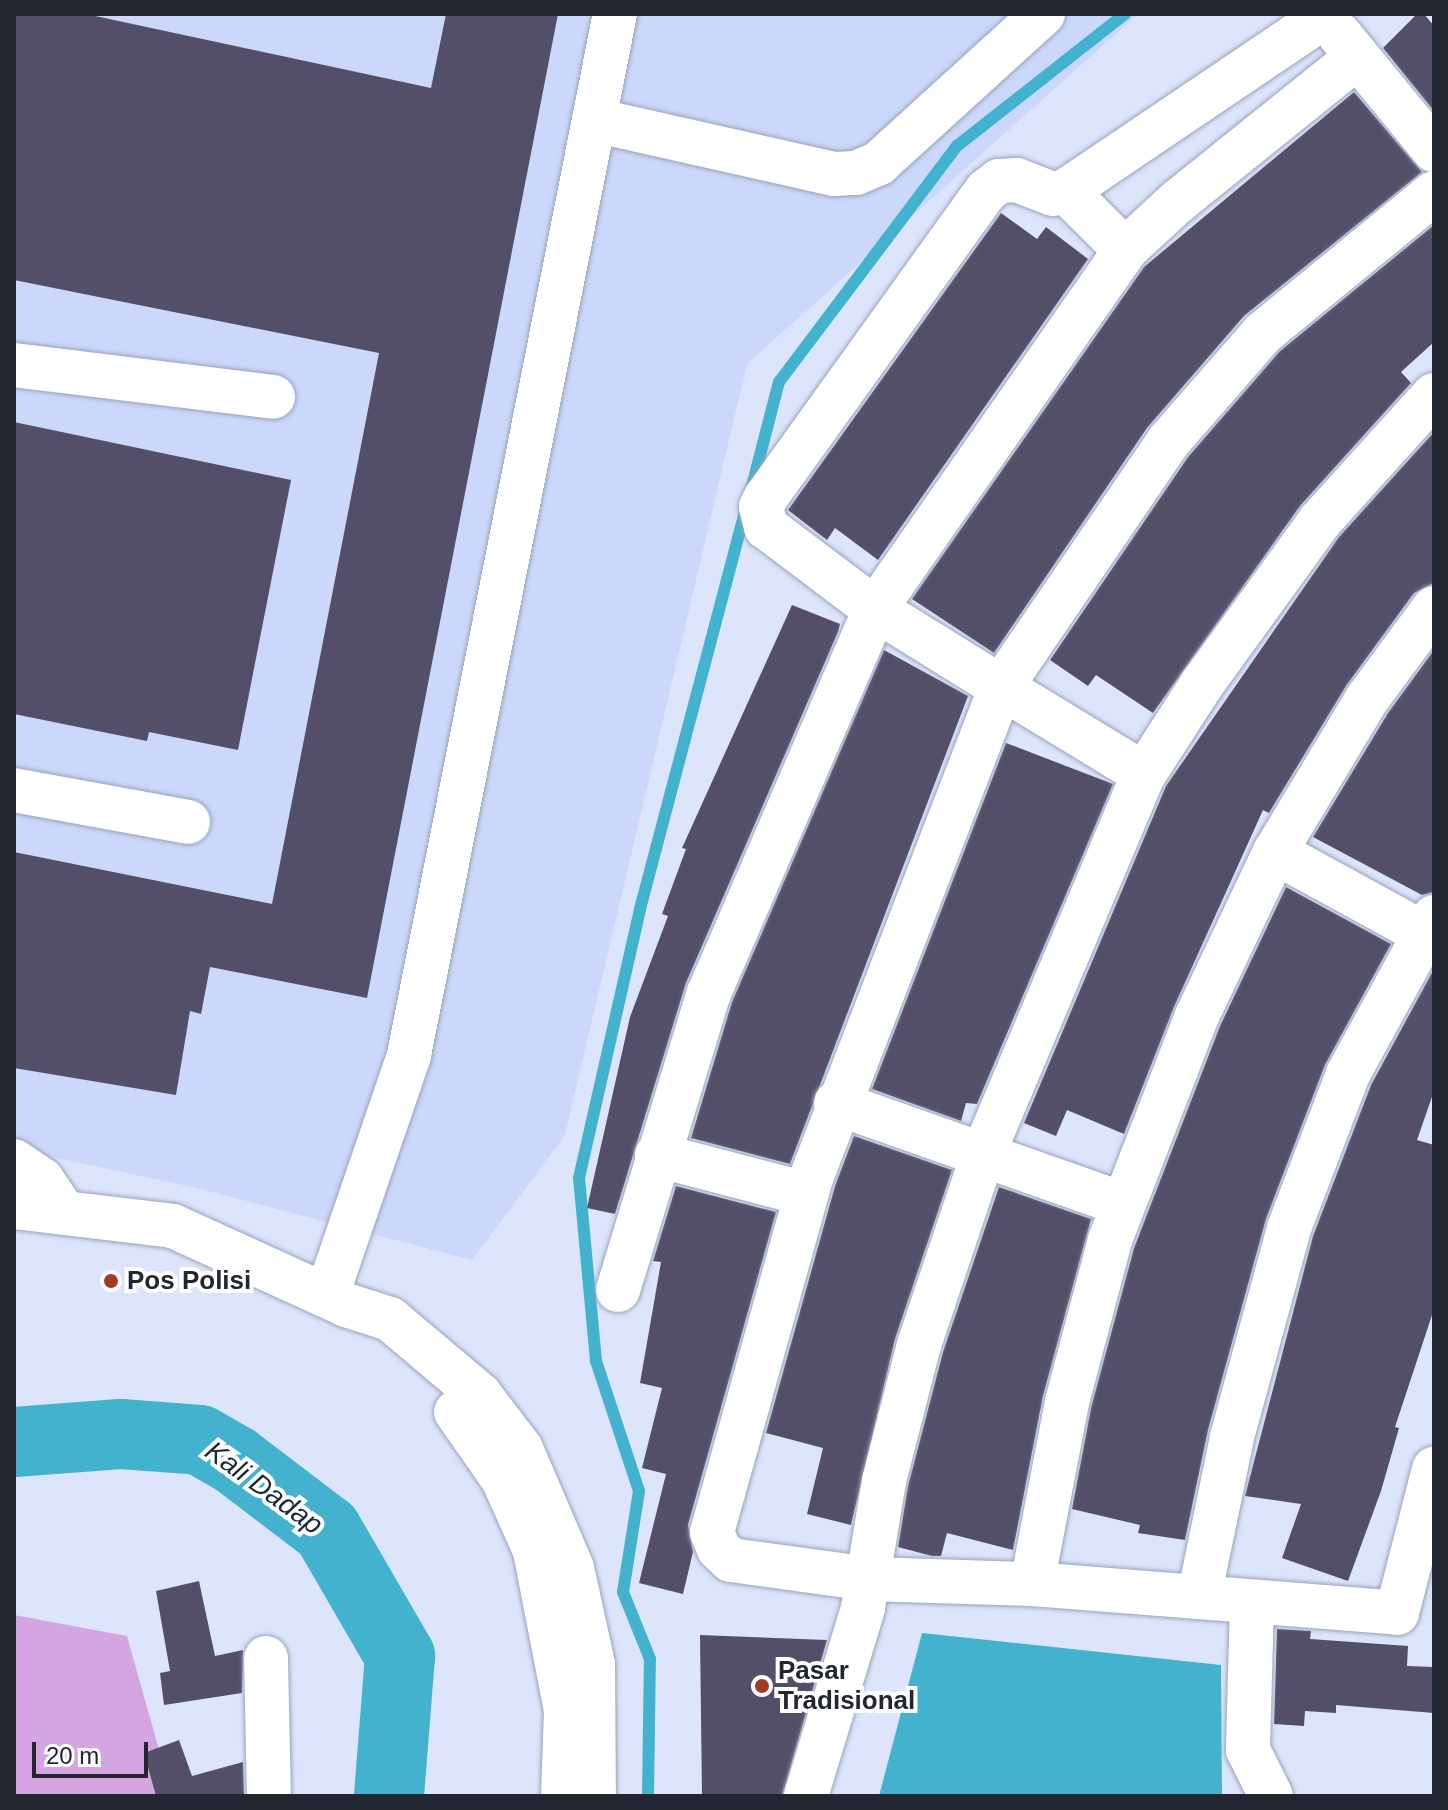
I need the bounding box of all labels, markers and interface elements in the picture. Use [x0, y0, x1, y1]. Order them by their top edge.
place label: Pos Polisi [127, 1265, 251, 1297]
marker: Pos Polisi [102, 1272, 120, 1290]
water label: Kali Dadap [199, 1434, 329, 1542]
place label: Pasar Tradisional [778, 1655, 915, 1716]
marker: Pasar Tradisional [753, 1677, 771, 1695]
scale bar [36, 1726, 152, 1776]
text: 20 m [46, 1742, 99, 1769]

